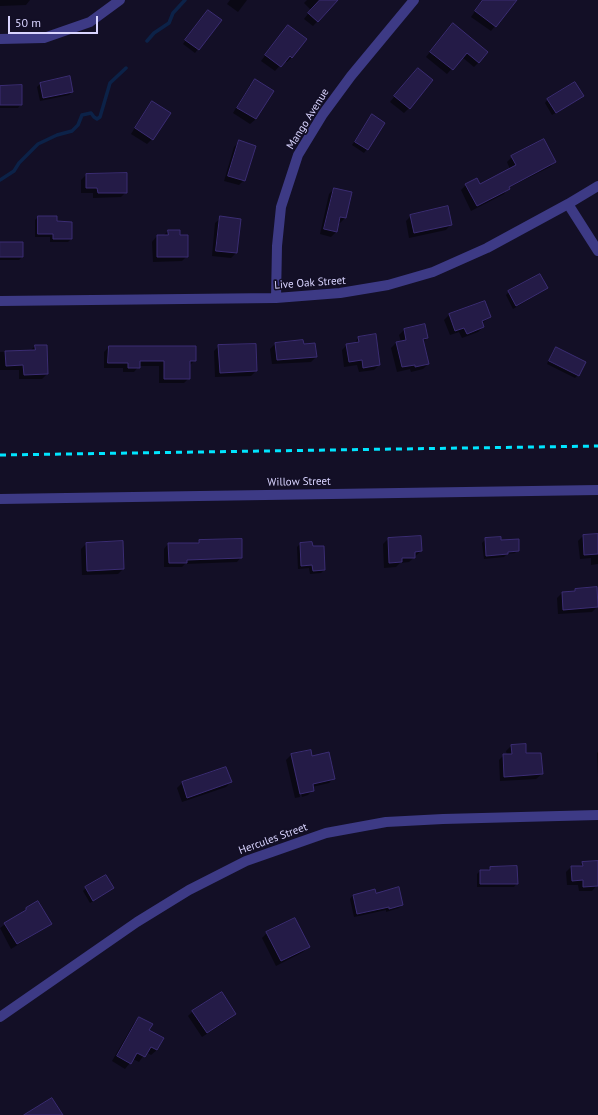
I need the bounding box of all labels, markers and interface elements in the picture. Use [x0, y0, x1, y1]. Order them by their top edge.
scale bar [10, 8, 100, 34]
text: 50 m [15, 15, 41, 30]
street label: Mango Avenue [284, 86, 332, 152]
street label: Live Oak Street [274, 274, 346, 292]
street label: Willow Street [267, 475, 331, 489]
street label: Hercules Street [237, 820, 309, 858]

